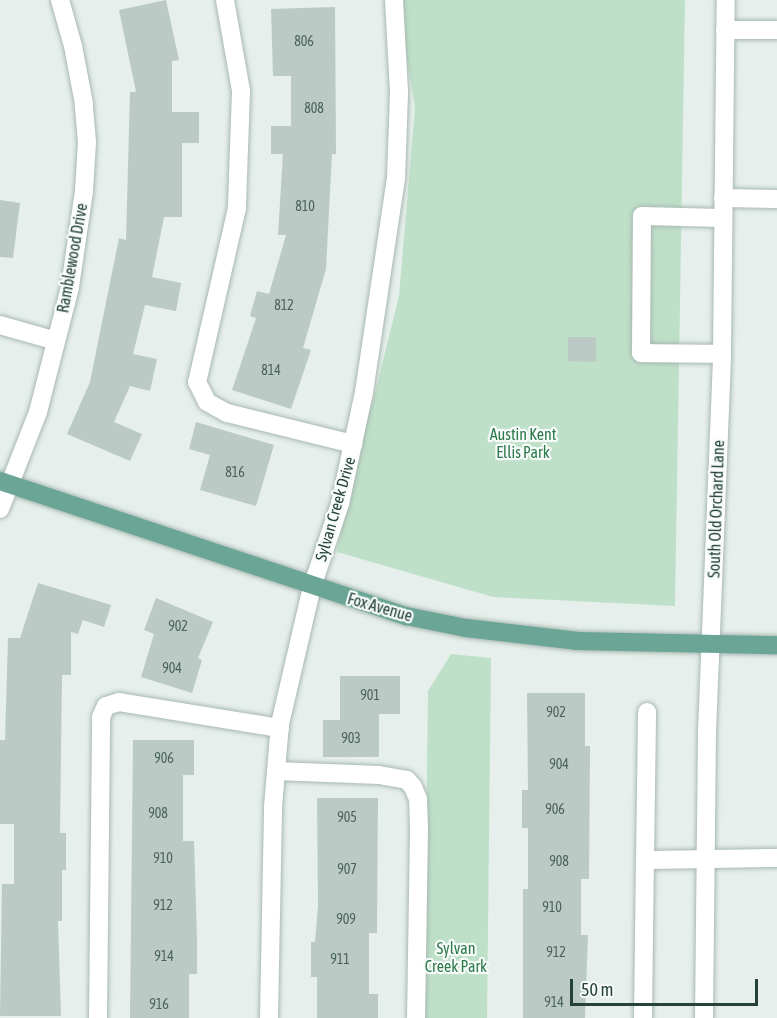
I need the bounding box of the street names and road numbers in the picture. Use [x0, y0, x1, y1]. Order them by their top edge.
street label: Ramblewood Drive [53, 202, 91, 314]
street label: South Old Orchard Lane [704, 440, 728, 578]
street label: Sylvan Creek Drive [311, 455, 359, 563]
street label: Fox Avenue [345, 589, 415, 625]

